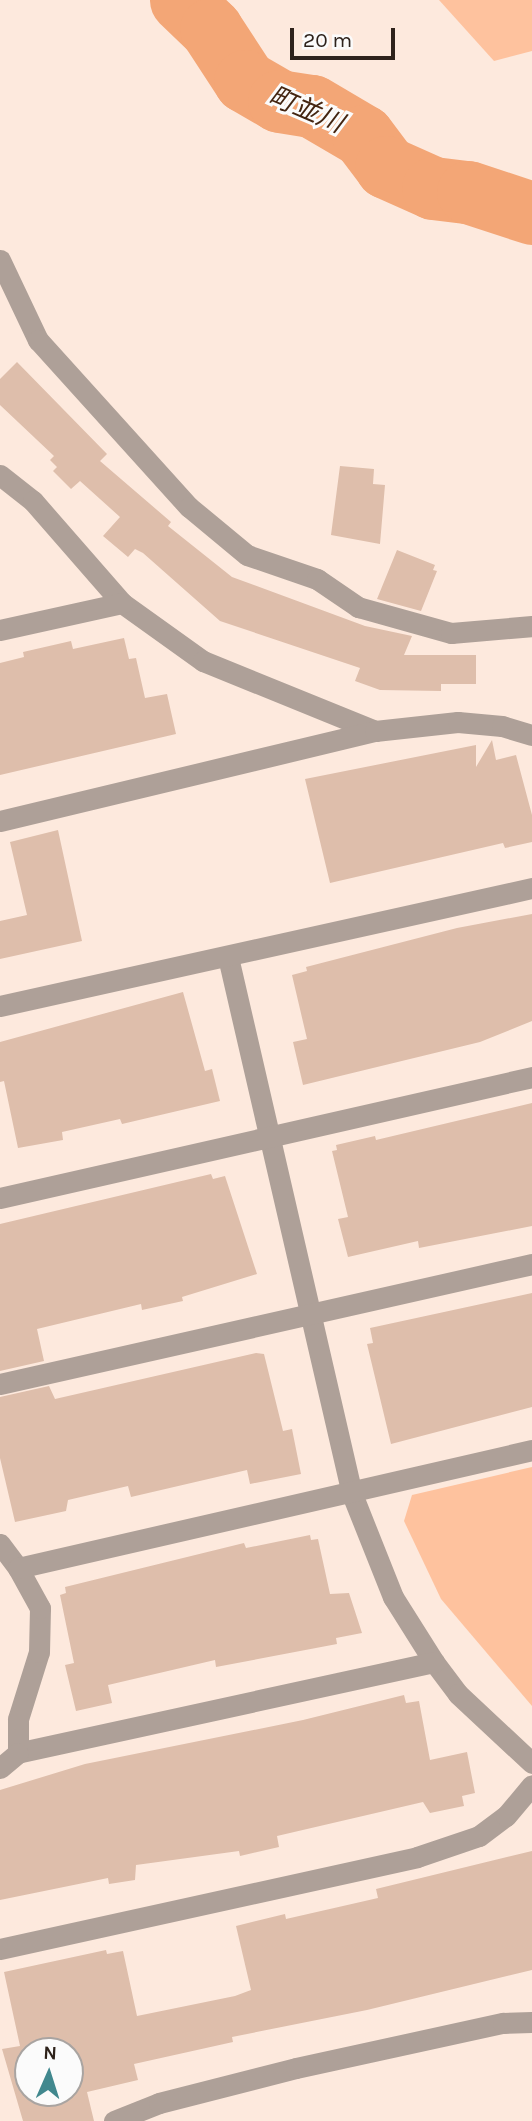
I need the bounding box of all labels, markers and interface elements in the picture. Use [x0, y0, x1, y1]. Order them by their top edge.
scale bar [294, 14, 399, 58]
text: 20 m [303, 28, 352, 52]
water label: 町並川 [264, 80, 348, 140]
north arrow [14, 2037, 84, 2107]
text: N [43, 2042, 57, 2064]

